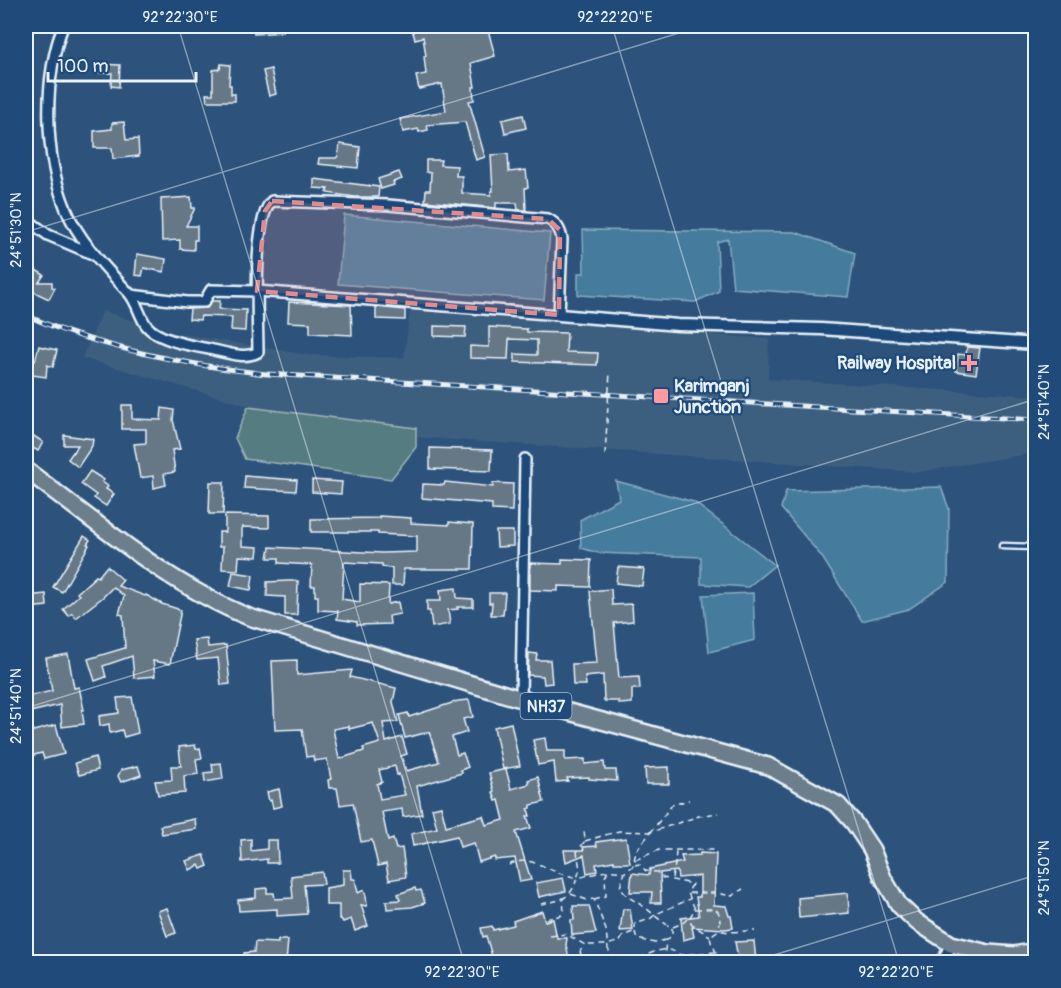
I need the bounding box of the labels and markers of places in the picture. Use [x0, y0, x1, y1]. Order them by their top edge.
place label: Railway Hospital [837, 352, 956, 375]
marker: Railway Hospital [960, 354, 978, 372]
place label: Karimganj Junction [674, 375, 750, 419]
marker: Karimganj Junction [652, 387, 670, 405]

